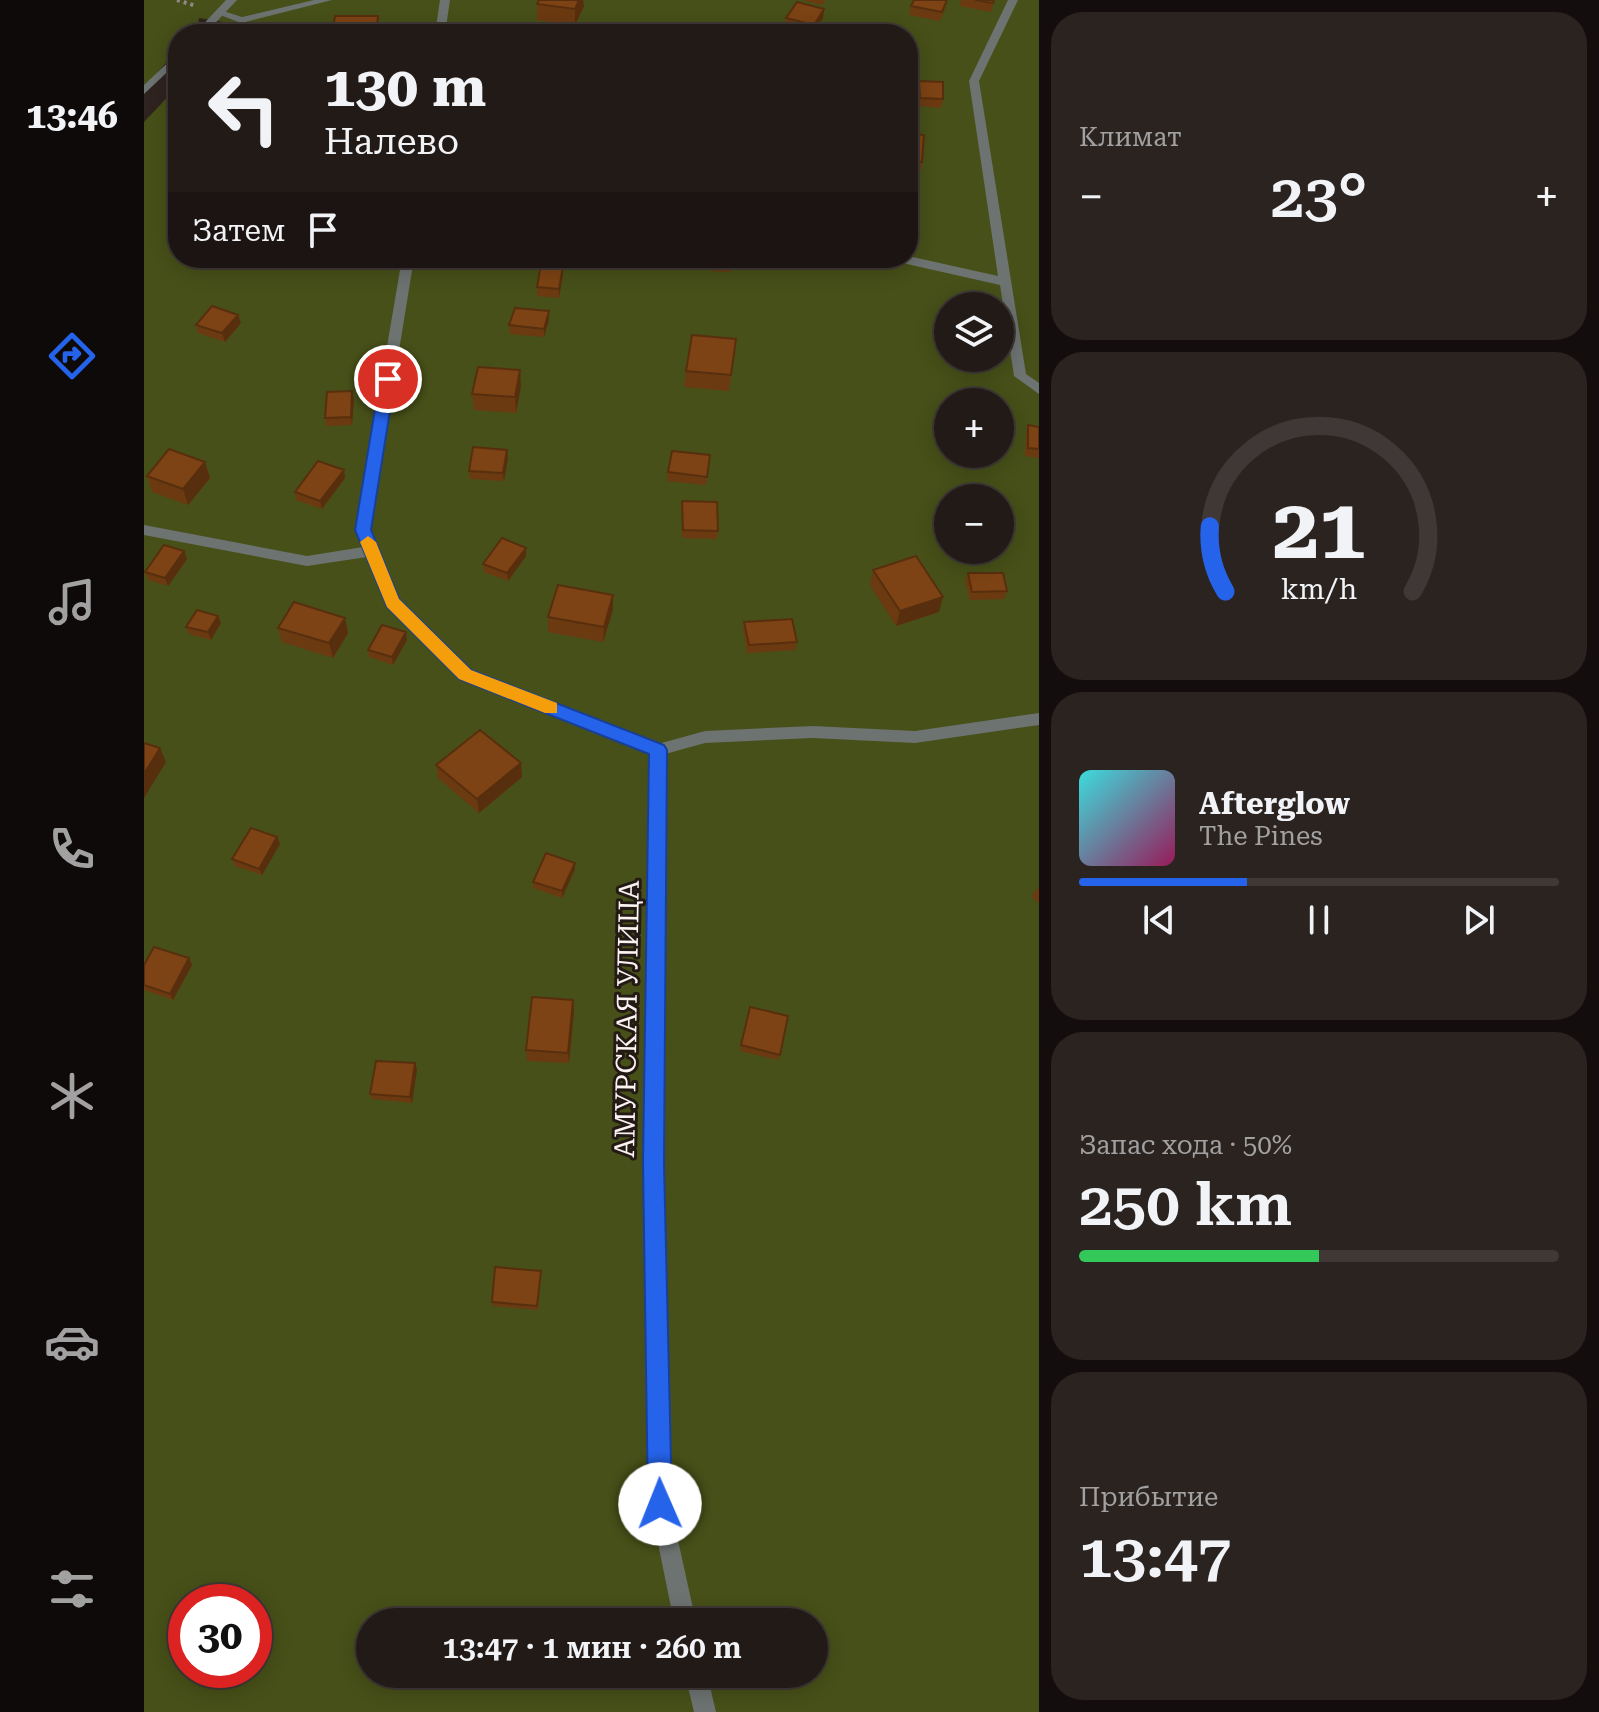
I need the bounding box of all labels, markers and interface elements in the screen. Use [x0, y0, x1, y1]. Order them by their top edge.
text: 130 m [324, 54, 486, 120]
icon: left [192, 56, 296, 160]
text: 13:46 [26, 95, 118, 137]
text: Налево [324, 121, 459, 163]
text: Климат [1079, 122, 1182, 152]
text: 23° [1271, 161, 1367, 232]
text: − [1079, 171, 1104, 223]
text: + [1534, 171, 1559, 223]
icon: arrive [301, 208, 345, 252]
text: Затем [192, 213, 285, 248]
map controls [934, 292, 1014, 564]
button: layers [934, 292, 1014, 372]
icon: directions [44, 328, 100, 384]
pin [354, 345, 422, 413]
icon: arrive [366, 357, 410, 401]
button: + [934, 388, 1014, 468]
text: 21 [1272, 481, 1366, 578]
button: − [934, 484, 1014, 564]
text: km/h [1281, 572, 1357, 606]
icon: music [44, 574, 100, 630]
text: Afterglow [1199, 786, 1350, 821]
icon: phone [44, 821, 100, 877]
text: The Pines [1199, 821, 1323, 851]
street label: АМУРСКАЯ УЛИЦА [608, 880, 646, 1158]
icon: previous [1137, 898, 1181, 942]
icon: pause [1297, 898, 1341, 942]
icon: next [1457, 898, 1501, 942]
icon: climate [44, 1068, 100, 1124]
text: Запас хода · 50% [1079, 1130, 1292, 1160]
text: 250 km [1079, 1169, 1292, 1240]
icon: car [44, 1314, 100, 1370]
position arrow [618, 1462, 702, 1546]
text: Прибытие [1079, 1482, 1218, 1512]
text: 13:47 [1079, 1521, 1231, 1592]
icon: filters [44, 1561, 100, 1617]
speed limit sign: 30 [168, 1584, 272, 1688]
text: 13:47 · 1 мин · 260 m [442, 1630, 742, 1665]

